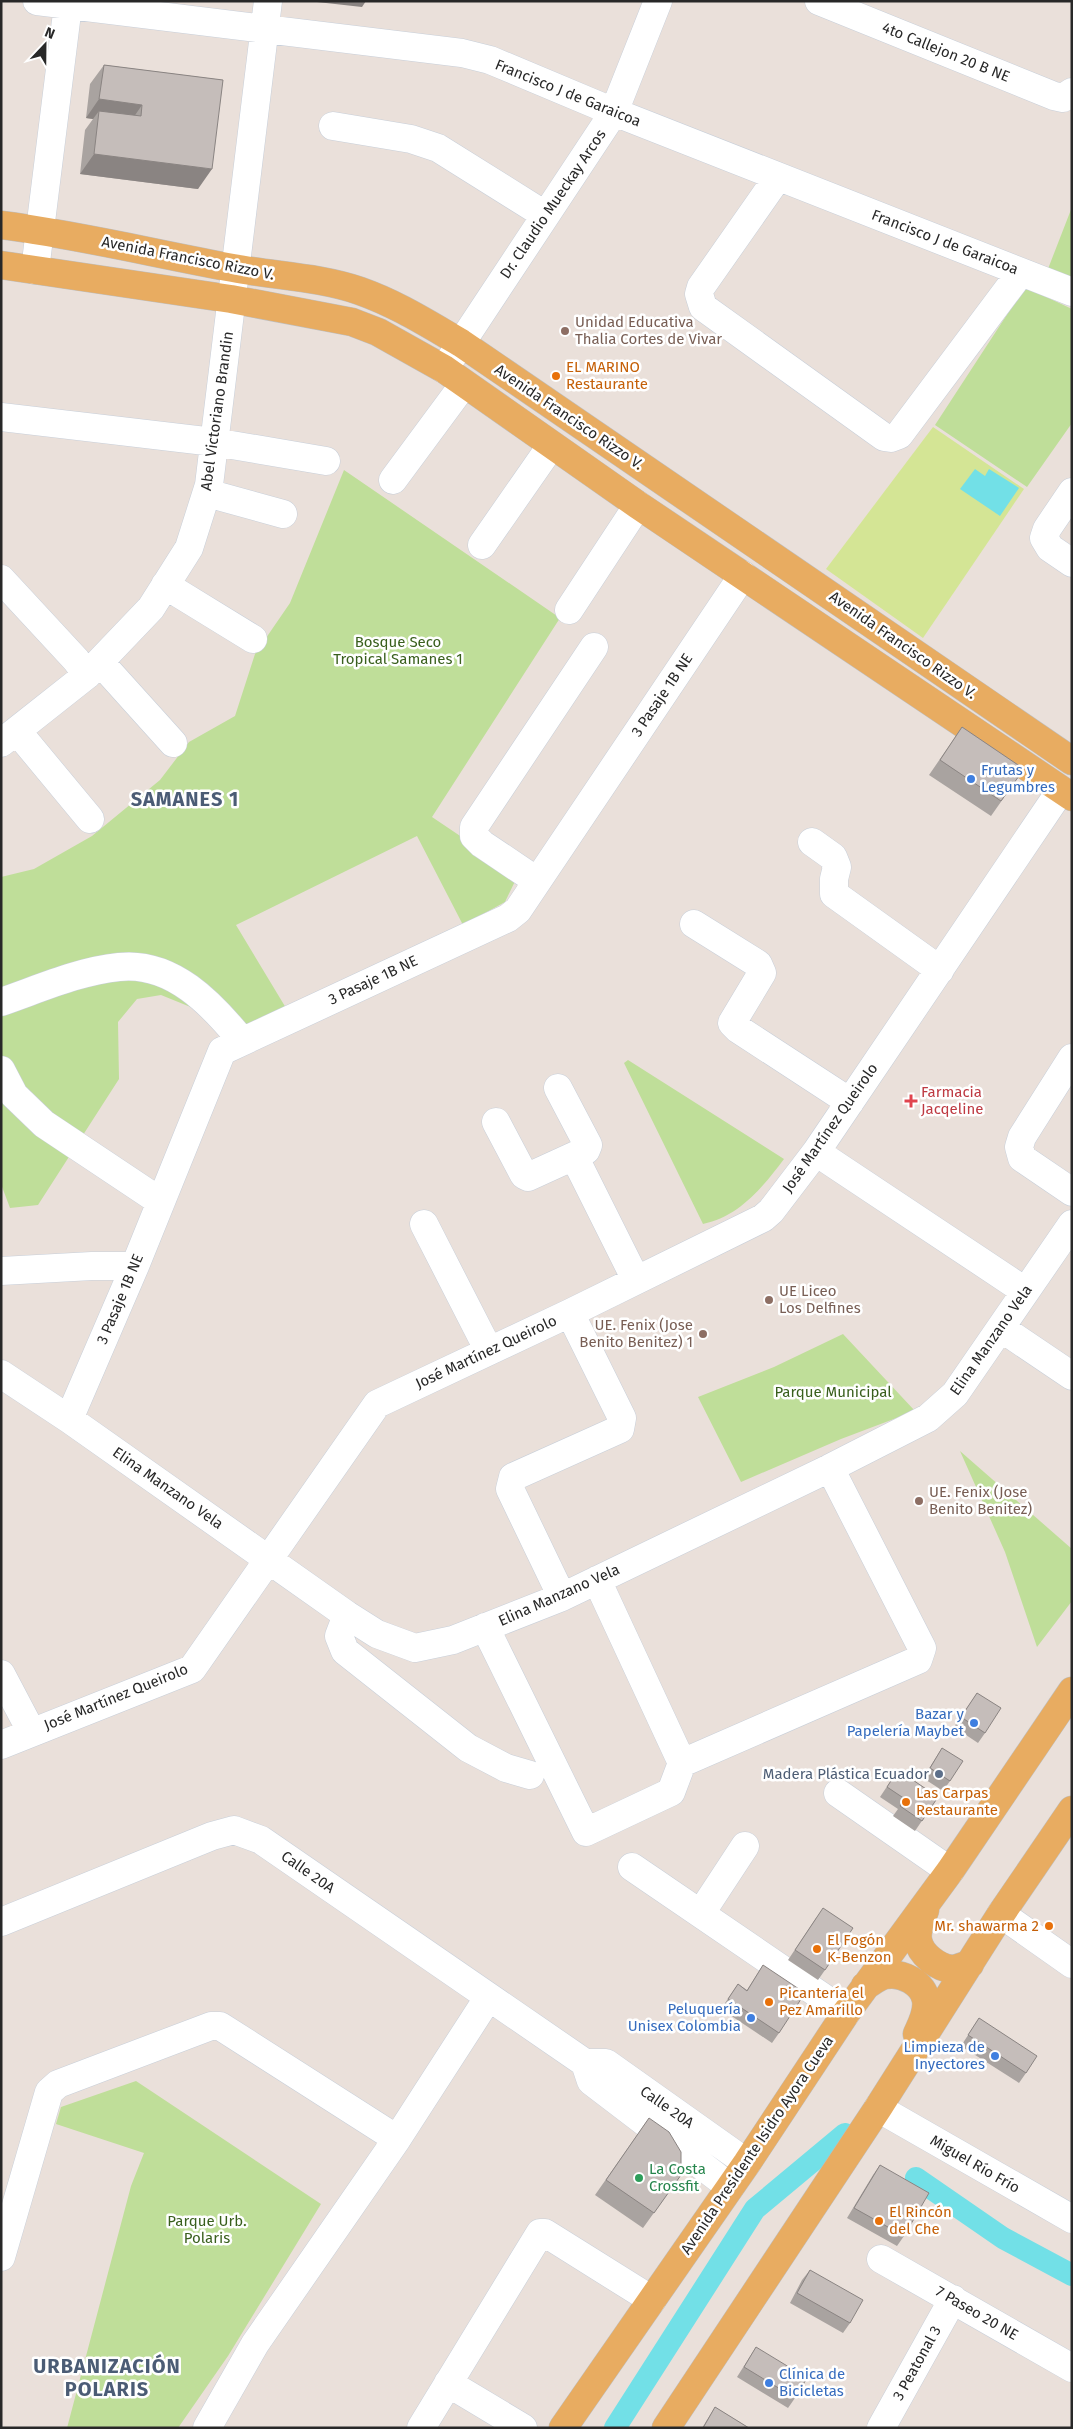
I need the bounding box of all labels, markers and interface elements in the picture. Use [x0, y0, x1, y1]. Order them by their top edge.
street label: 4to Callejon 20 B NE [880, 18, 1012, 86]
north arrow [20, 20, 70, 70]
text: N [42, 24, 57, 43]
street label: Francisco J de Garaicoa [492, 56, 644, 130]
street label: Dr. Claudio Mueckay Arcos [496, 126, 610, 282]
street label: Francisco J de Garaicoa [869, 206, 1021, 278]
street label: Avenida Francisco Rizzo V. [100, 232, 276, 284]
place label: Unidad Educativa Thalia Cortes de Vivar [575, 313, 722, 348]
marker: Unidad Educativa Thalia Cortes de Vivar [559, 325, 571, 337]
street label: Abel Victoriano Brandin [197, 330, 237, 492]
place label: EL MARINO Restaurante [566, 358, 648, 393]
street label: Avenida Francisco Rizzo V. [491, 360, 647, 474]
marker: EL MARINO Restaurante [550, 370, 562, 382]
street label: Avenida Francisco Rizzo V. [826, 587, 980, 703]
park label: Bosque Seco Tropical Samanes 1 [333, 633, 463, 668]
street label: 3 Pasaje 1B NE [628, 650, 696, 740]
place label: Frutas y Legumbres [981, 761, 1055, 796]
marker: Frutas y Legumbres [965, 773, 977, 785]
district label: SAMANES 1 [131, 787, 239, 811]
street label: 3 Pasaje 1B NE [325, 951, 421, 1009]
street label: José Martínez Queirolo [779, 1060, 881, 1196]
place label: Farmacia Jacqeline [921, 1083, 983, 1118]
marker: Farmacia Jacqeline [905, 1095, 917, 1107]
street label: 3 Pasaje 1B NE [93, 1251, 147, 1347]
street label: Elina Manzano Vela [946, 1281, 1036, 1399]
place label: UE Liceo Los Delfines [779, 1282, 861, 1317]
marker: UE Liceo Los Delfines [763, 1294, 775, 1306]
street label: José Martínez Queirolo [412, 1311, 560, 1393]
place label: UE. Fenix (Jose Benito Benitez) 1 [579, 1316, 693, 1351]
marker: UE. Fenix (Jose Benito Benitez) 1 [697, 1328, 709, 1340]
park label: Parque Municipal [774, 1383, 892, 1401]
street label: Elina Manzano Vela [109, 1443, 227, 1533]
place label: UE. Fenix (Jose Benito Benitez) [929, 1483, 1032, 1518]
marker: UE. Fenix (Jose Benito Benitez) [913, 1495, 925, 1507]
street label: Elina Manzano Vela [496, 1560, 622, 1630]
street label: José Martínez Queirolo [41, 1660, 191, 1734]
place label: Bazar y Papelería Maybet [847, 1705, 965, 1740]
marker: Bazar y Papelería Maybet [968, 1717, 980, 1729]
place label: Madera Plástica Ecuador [763, 1765, 929, 1783]
marker: Madera Plástica Ecuador [933, 1768, 945, 1780]
place label: Las Carpas Restaurante [916, 1784, 998, 1819]
marker: Las Carpas Restaurante [900, 1796, 912, 1808]
street label: Calle 20A [278, 1847, 339, 1897]
place label: Mr. shawarma 2 [934, 1917, 1039, 1935]
marker: Mr. shawarma 2 [1043, 1920, 1055, 1932]
place label: El Fogón K-Benzon [827, 1931, 891, 1966]
marker: El Fogón K-Benzon [811, 1943, 823, 1955]
place label: Picantería el Pez Amarillo [779, 1984, 865, 2019]
marker: Picantería el Pez Amarillo [763, 1996, 775, 2008]
place label: Peluquería Unisex Colombia [628, 2000, 741, 2035]
marker: Peluquería Unisex Colombia [745, 2012, 757, 2024]
street label: Avenida Presidente Isidro Ayora Cueva [677, 2032, 837, 2258]
place label: Limpieza de Inyectores [904, 2038, 985, 2073]
marker: Limpieza de Inyectores [989, 2050, 1001, 2062]
street label: Calle 20A [637, 2082, 698, 2132]
street label: Miguel Río Frío [927, 2131, 1023, 2197]
place label: La Costa Crossfit [649, 2160, 706, 2195]
marker: La Costa Crossfit [633, 2172, 645, 2184]
place label: El Rincón del Che [889, 2203, 952, 2238]
park label: Parque Urb. Polaris [167, 2212, 247, 2247]
marker: El Rincón del Che [873, 2215, 885, 2227]
street label: 7 Paseo 20 NE [932, 2282, 1022, 2344]
street label: 3 Peatonal 3 [889, 2323, 945, 2403]
district label: URBANIZACIÓN POLARIS [33, 2354, 181, 2401]
place label: Clínica de Bicicletas [779, 2365, 845, 2400]
marker: Clínica de Bicicletas [763, 2377, 775, 2389]

